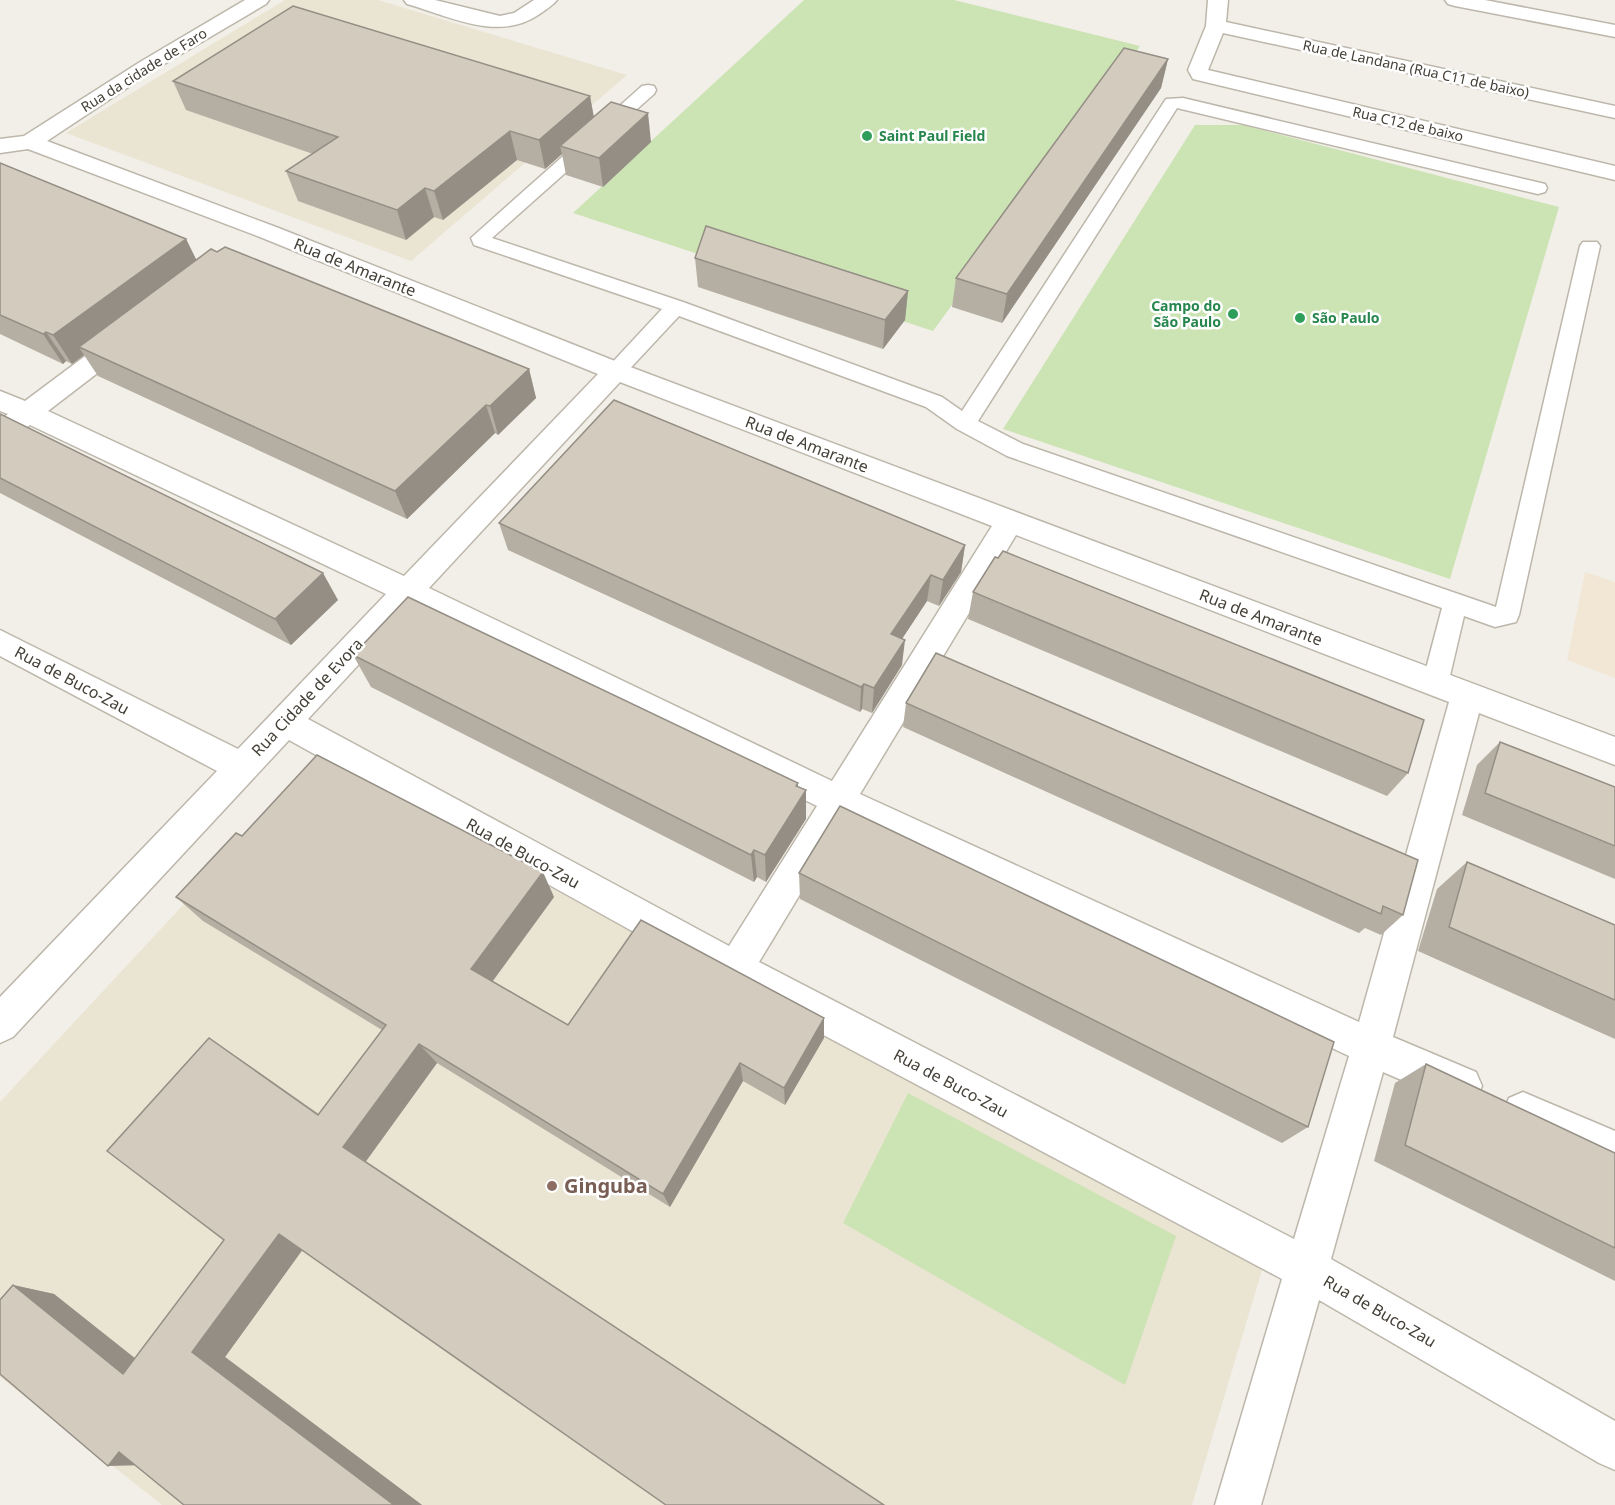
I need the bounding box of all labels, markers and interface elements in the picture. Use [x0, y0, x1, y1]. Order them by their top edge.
street label: Rua da cidade de Faro [77, 23, 210, 116]
street label: Rua de Landana (Rua C11 de baixo) [1301, 35, 1531, 102]
street label: Rua C12 de baixo [1351, 102, 1465, 146]
place label: Saint Paul Field [879, 126, 985, 145]
marker: Saint Paul Field [860, 129, 874, 143]
street label: Rua de Amarante [291, 232, 419, 302]
place label: Campo do São Paulo [1151, 296, 1221, 331]
marker: Campo do São Paulo [1226, 307, 1240, 321]
place label: São Paulo [1312, 308, 1380, 327]
marker: São Paulo [1293, 311, 1307, 325]
street label: Rua de Amarante [742, 410, 872, 478]
street label: Rua de Amarante [1196, 583, 1326, 651]
street label: Rua Cidade de Evora [246, 633, 368, 761]
street label: Rua de Buco-Zau [11, 641, 133, 719]
street label: Rua de Buco-Zau [462, 813, 584, 893]
street label: Rua de Buco-Zau [890, 1044, 1012, 1122]
place label: Ginguba [564, 1172, 648, 1199]
marker: Ginguba [545, 1179, 559, 1193]
street label: Rua de Buco-Zau [1320, 1270, 1440, 1352]

